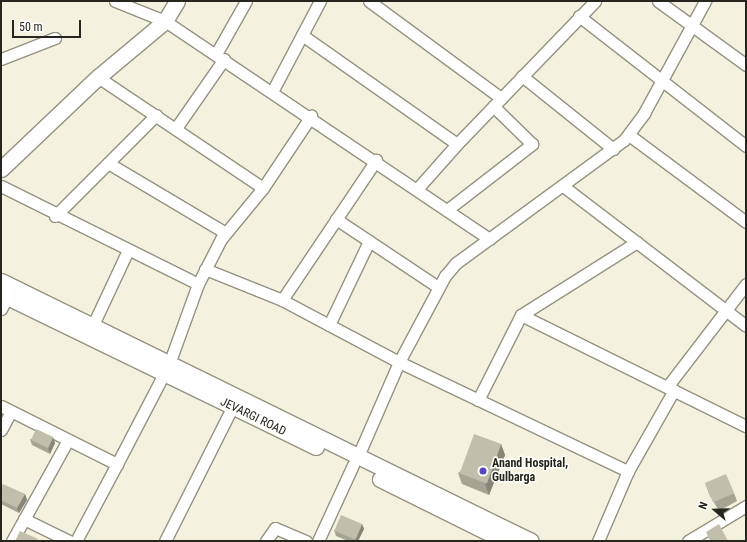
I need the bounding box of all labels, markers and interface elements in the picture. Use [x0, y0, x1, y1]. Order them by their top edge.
scale bar [14, 12, 83, 38]
text: 50 m [19, 20, 43, 34]
street label: JEVARGI ROAD [218, 395, 288, 439]
place label: Anand Hospital, Gulbarga [492, 457, 568, 485]
marker: Anand Hospital, Gulbarga [477, 465, 489, 477]
north arrow [695, 490, 735, 530]
text: N [696, 500, 711, 511]

